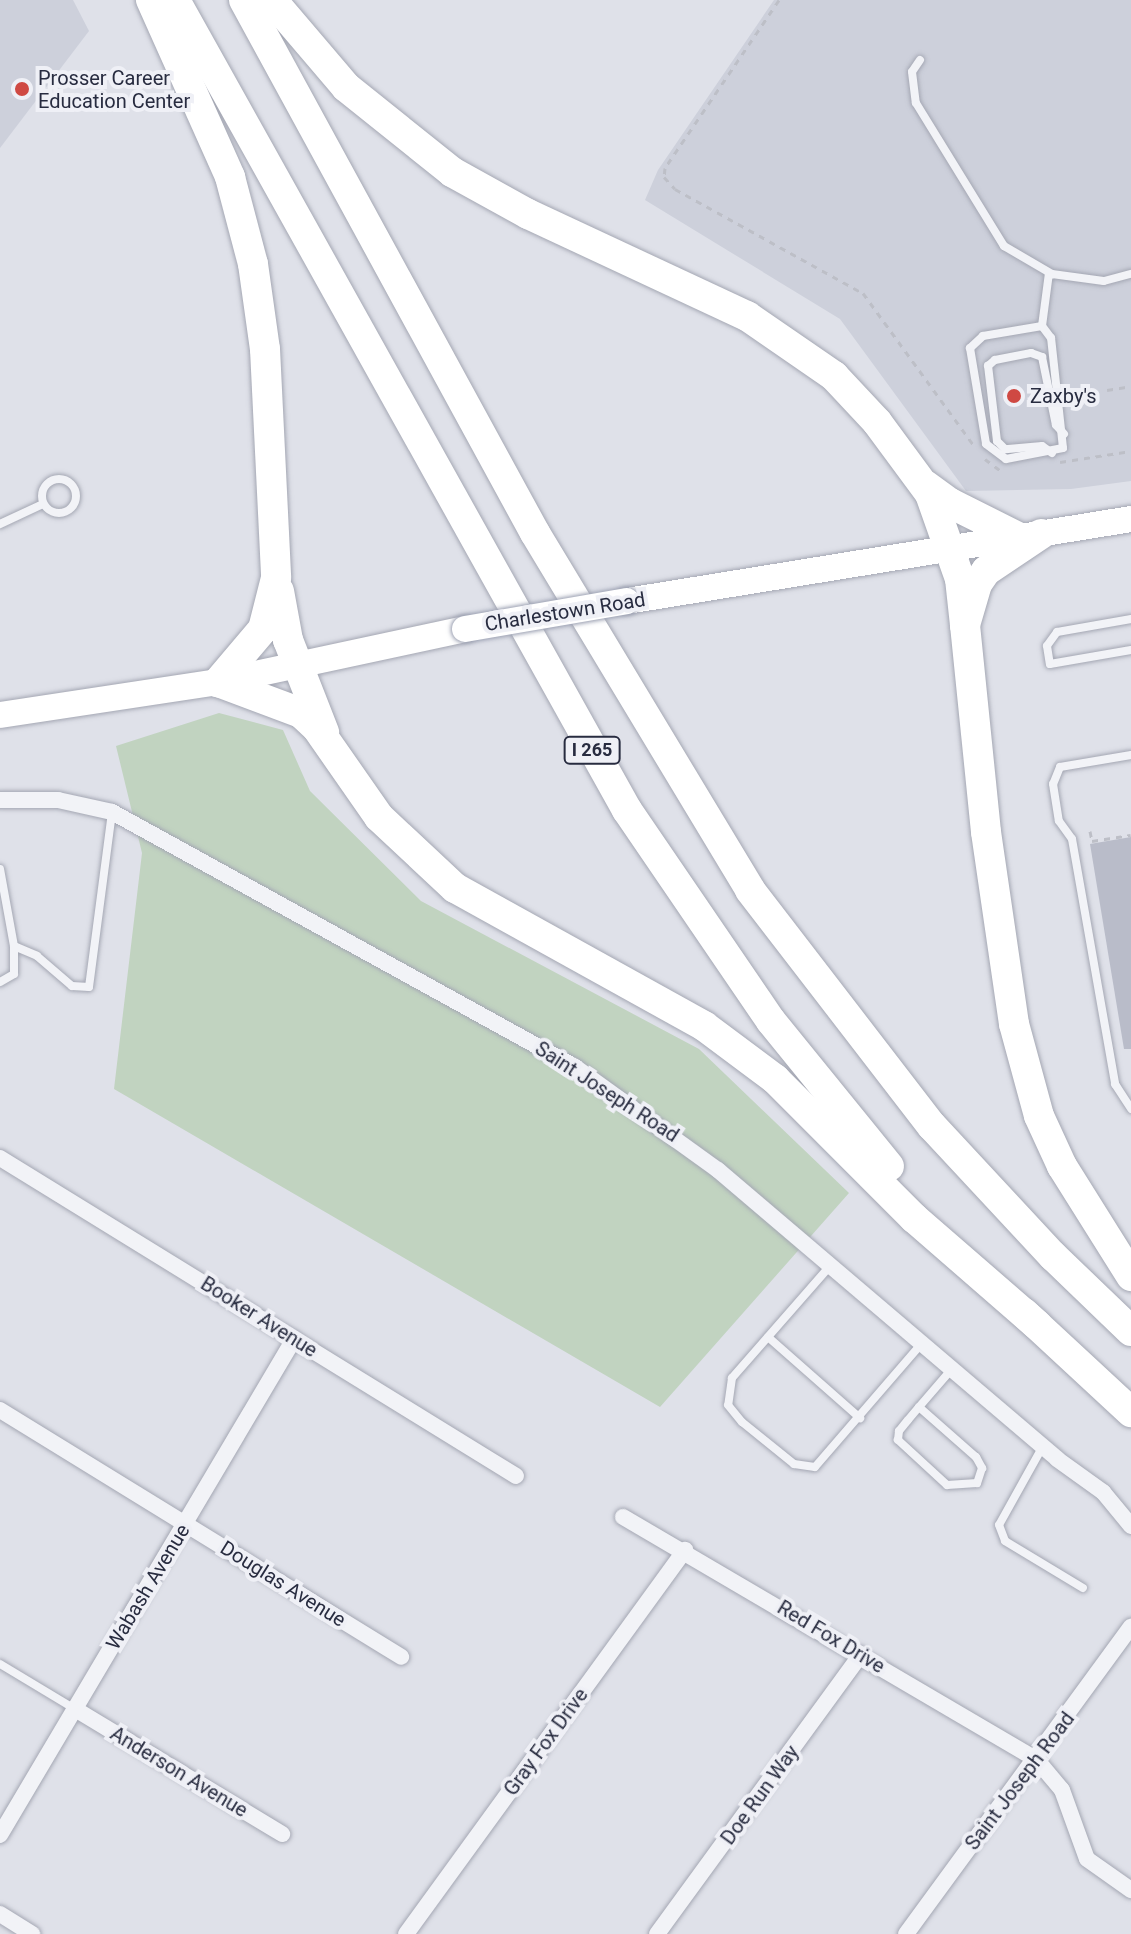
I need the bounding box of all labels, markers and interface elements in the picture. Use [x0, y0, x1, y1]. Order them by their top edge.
place label: Prosser Career Education Center [38, 66, 190, 113]
marker: Prosser Career Education Center [13, 80, 31, 98]
place label: Zaxby's [1030, 384, 1097, 408]
marker: Zaxby's [1005, 387, 1023, 405]
street label: Charlestown Road [483, 587, 647, 637]
road number: I 265 [562, 736, 622, 764]
street label: Saint Joseph Road [531, 1037, 683, 1147]
street label: Booker Avenue [196, 1272, 322, 1362]
street label: Wabash Avenue [101, 1520, 195, 1654]
street label: Douglas Avenue [216, 1536, 350, 1632]
street label: Red Fox Drive [773, 1596, 889, 1678]
street label: Gray Fox Drive [499, 1684, 593, 1800]
street label: Saint Joseph Road [960, 1707, 1080, 1855]
street label: Anderson Avenue [106, 1722, 252, 1822]
street label: Doe Run Way [716, 1741, 804, 1849]

